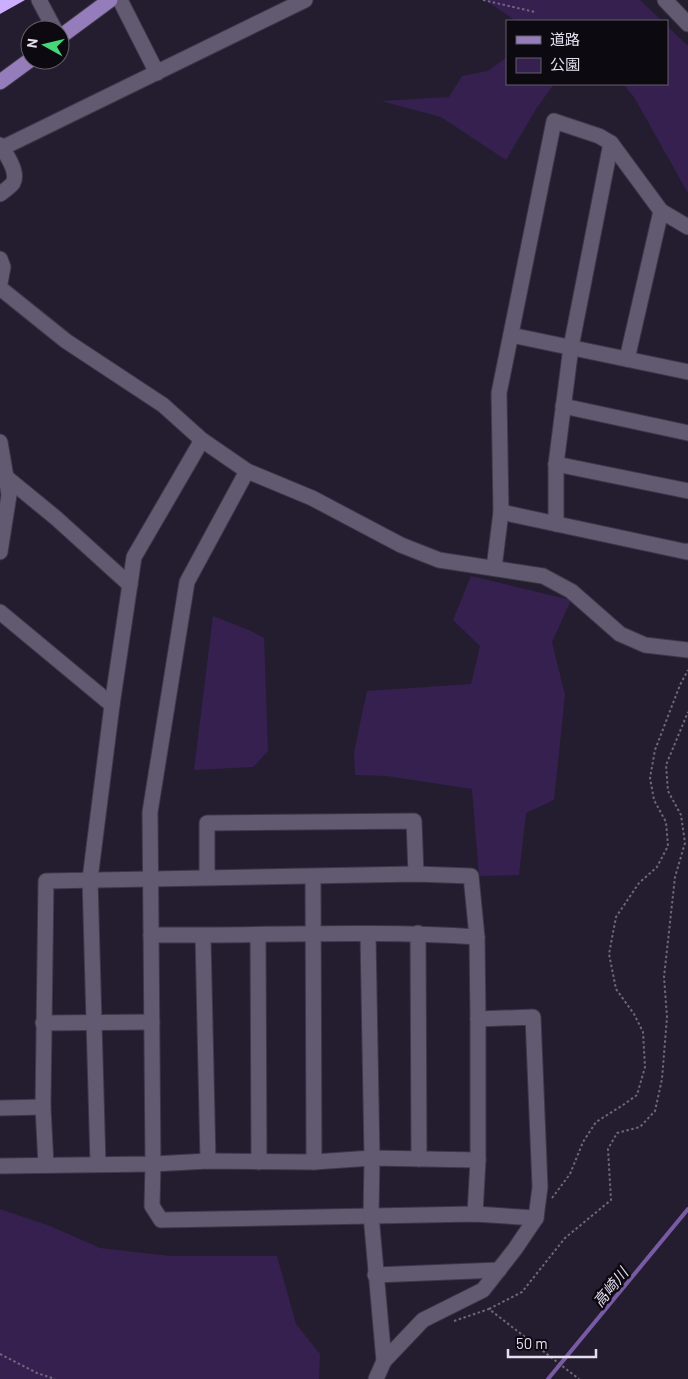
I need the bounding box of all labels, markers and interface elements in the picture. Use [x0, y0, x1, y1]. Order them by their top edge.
north arrow [20, 20, 70, 70]
legend [506, 20, 668, 85]
text: 道路 [550, 30, 580, 48]
text: N [23, 37, 41, 49]
text: 公園 [550, 55, 580, 73]
water label: 高崎川 [589, 1262, 632, 1310]
scale bar [508, 1326, 596, 1358]
text: 50 m [516, 1334, 548, 1352]

